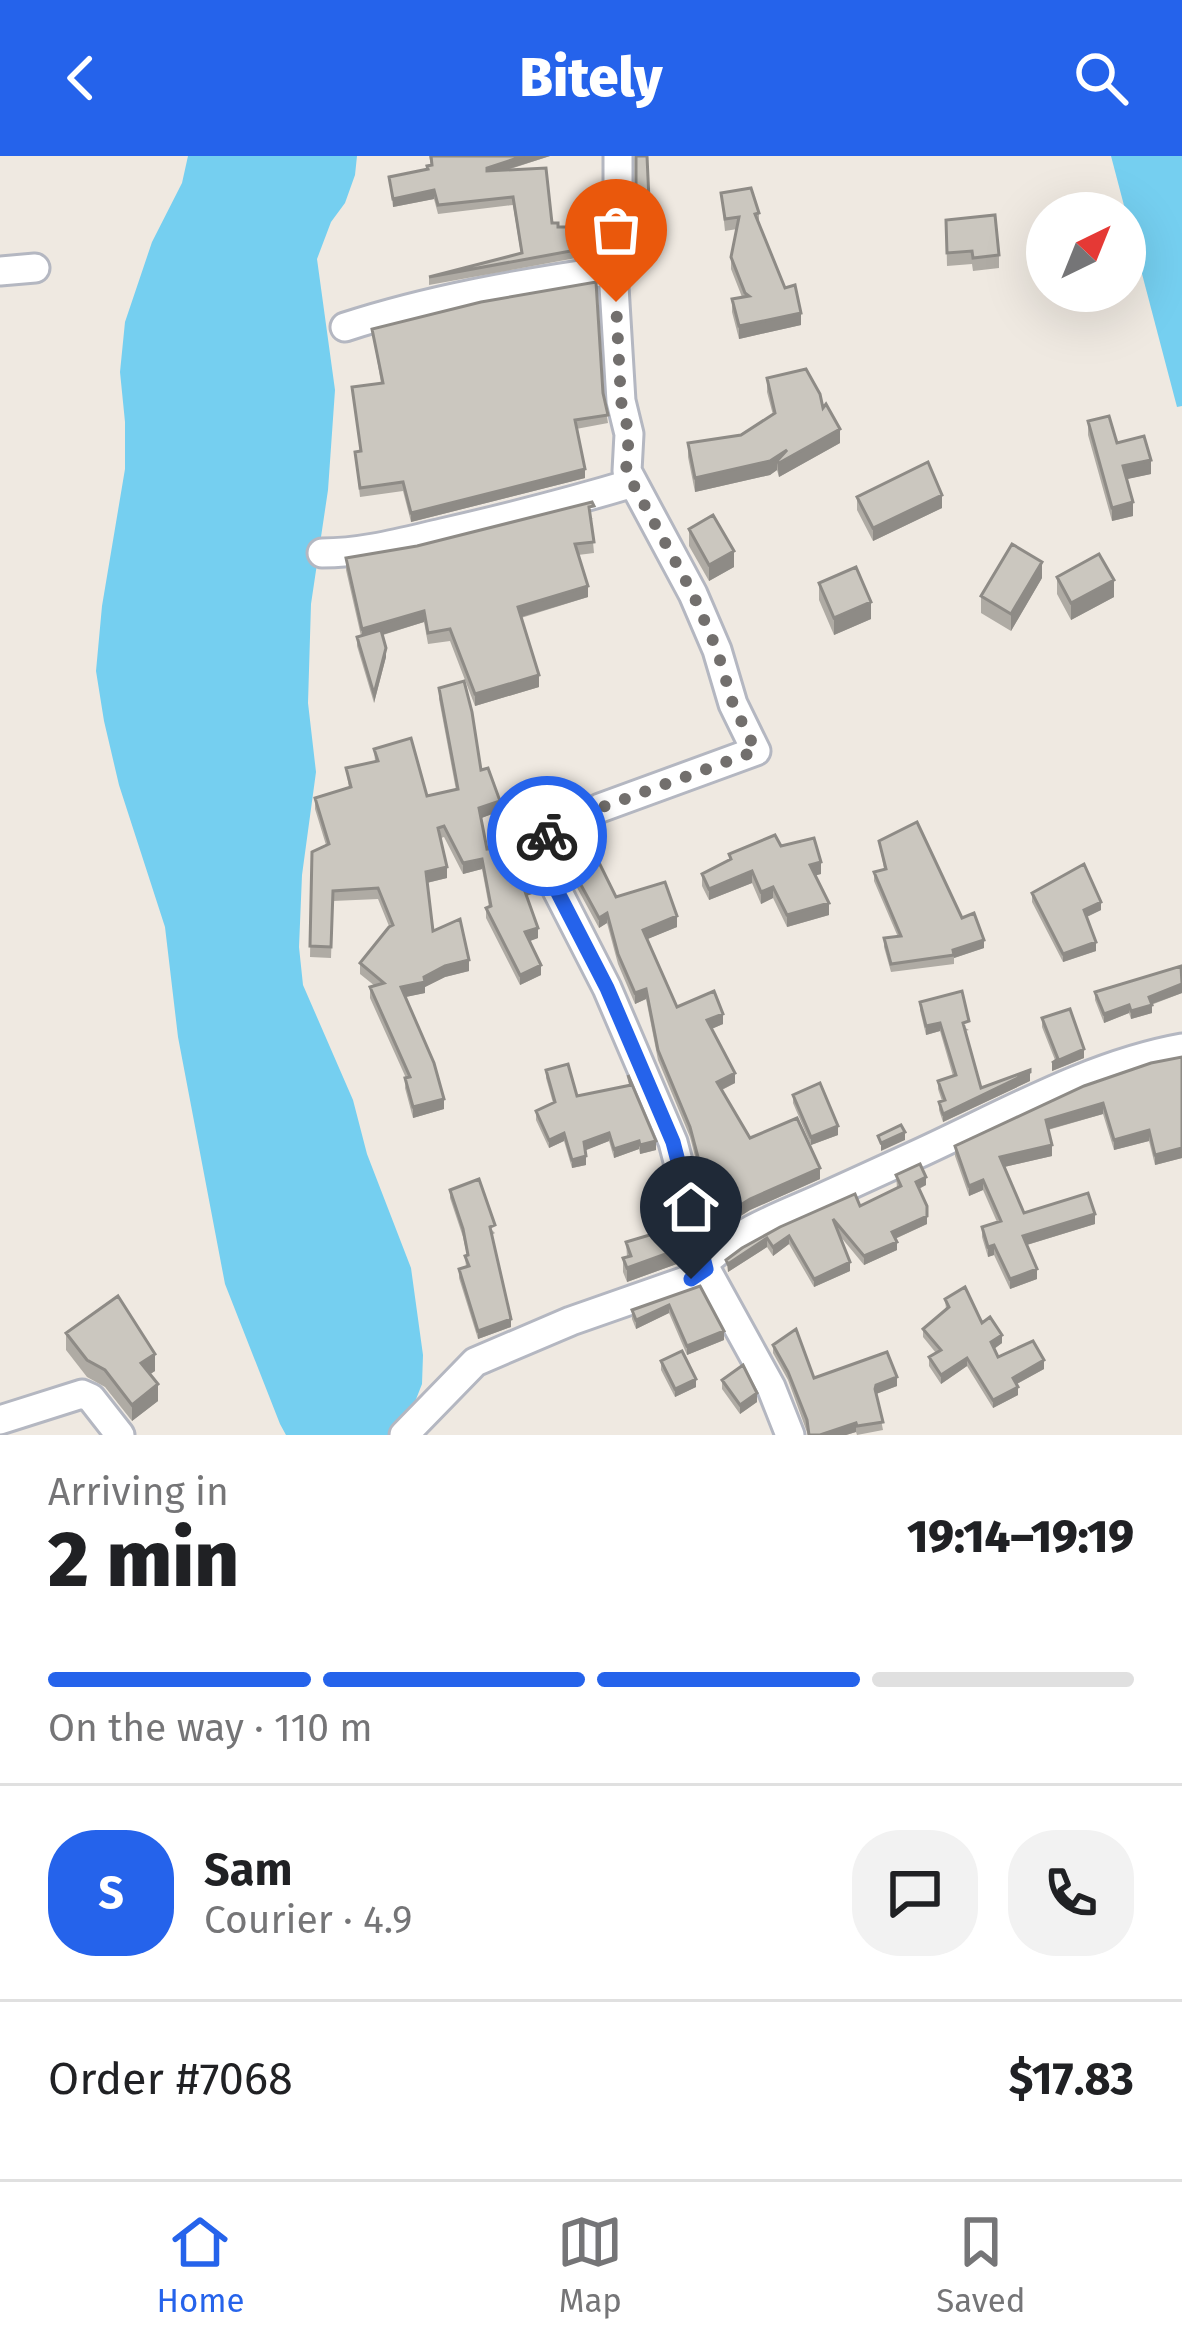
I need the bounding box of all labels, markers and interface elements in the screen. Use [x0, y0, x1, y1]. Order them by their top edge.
icon: back [48, 45, 114, 111]
icon: search [1068, 45, 1134, 111]
text: Bitely [520, 46, 662, 110]
pin [565, 179, 667, 302]
north arrow [1026, 192, 1146, 312]
map controls [1026, 192, 1146, 312]
icon: bag [583, 197, 649, 263]
courier [487, 776, 607, 896]
icon: bike [514, 803, 580, 869]
pin [640, 1156, 742, 1279]
icon: home [658, 1174, 724, 1240]
text: Arriving in [48, 1469, 229, 1515]
text: 19:14–19:19 [907, 1510, 1134, 1564]
text: 2 min [48, 1513, 239, 1607]
text: On the way · 110 m [48, 1705, 373, 1751]
button: chat [852, 1830, 978, 1956]
button: phone [1008, 1830, 1134, 1956]
text: Sam [204, 1843, 292, 1897]
text: S [98, 1866, 124, 1920]
text: Courier · 4.9 [204, 1897, 413, 1943]
text: Order #7068 [48, 2052, 293, 2106]
text: $17.83 [1009, 2052, 1134, 2106]
tab: Home [156, 2209, 244, 2321]
tab: Map [557, 2209, 623, 2321]
tab: Saved [936, 2209, 1026, 2321]

